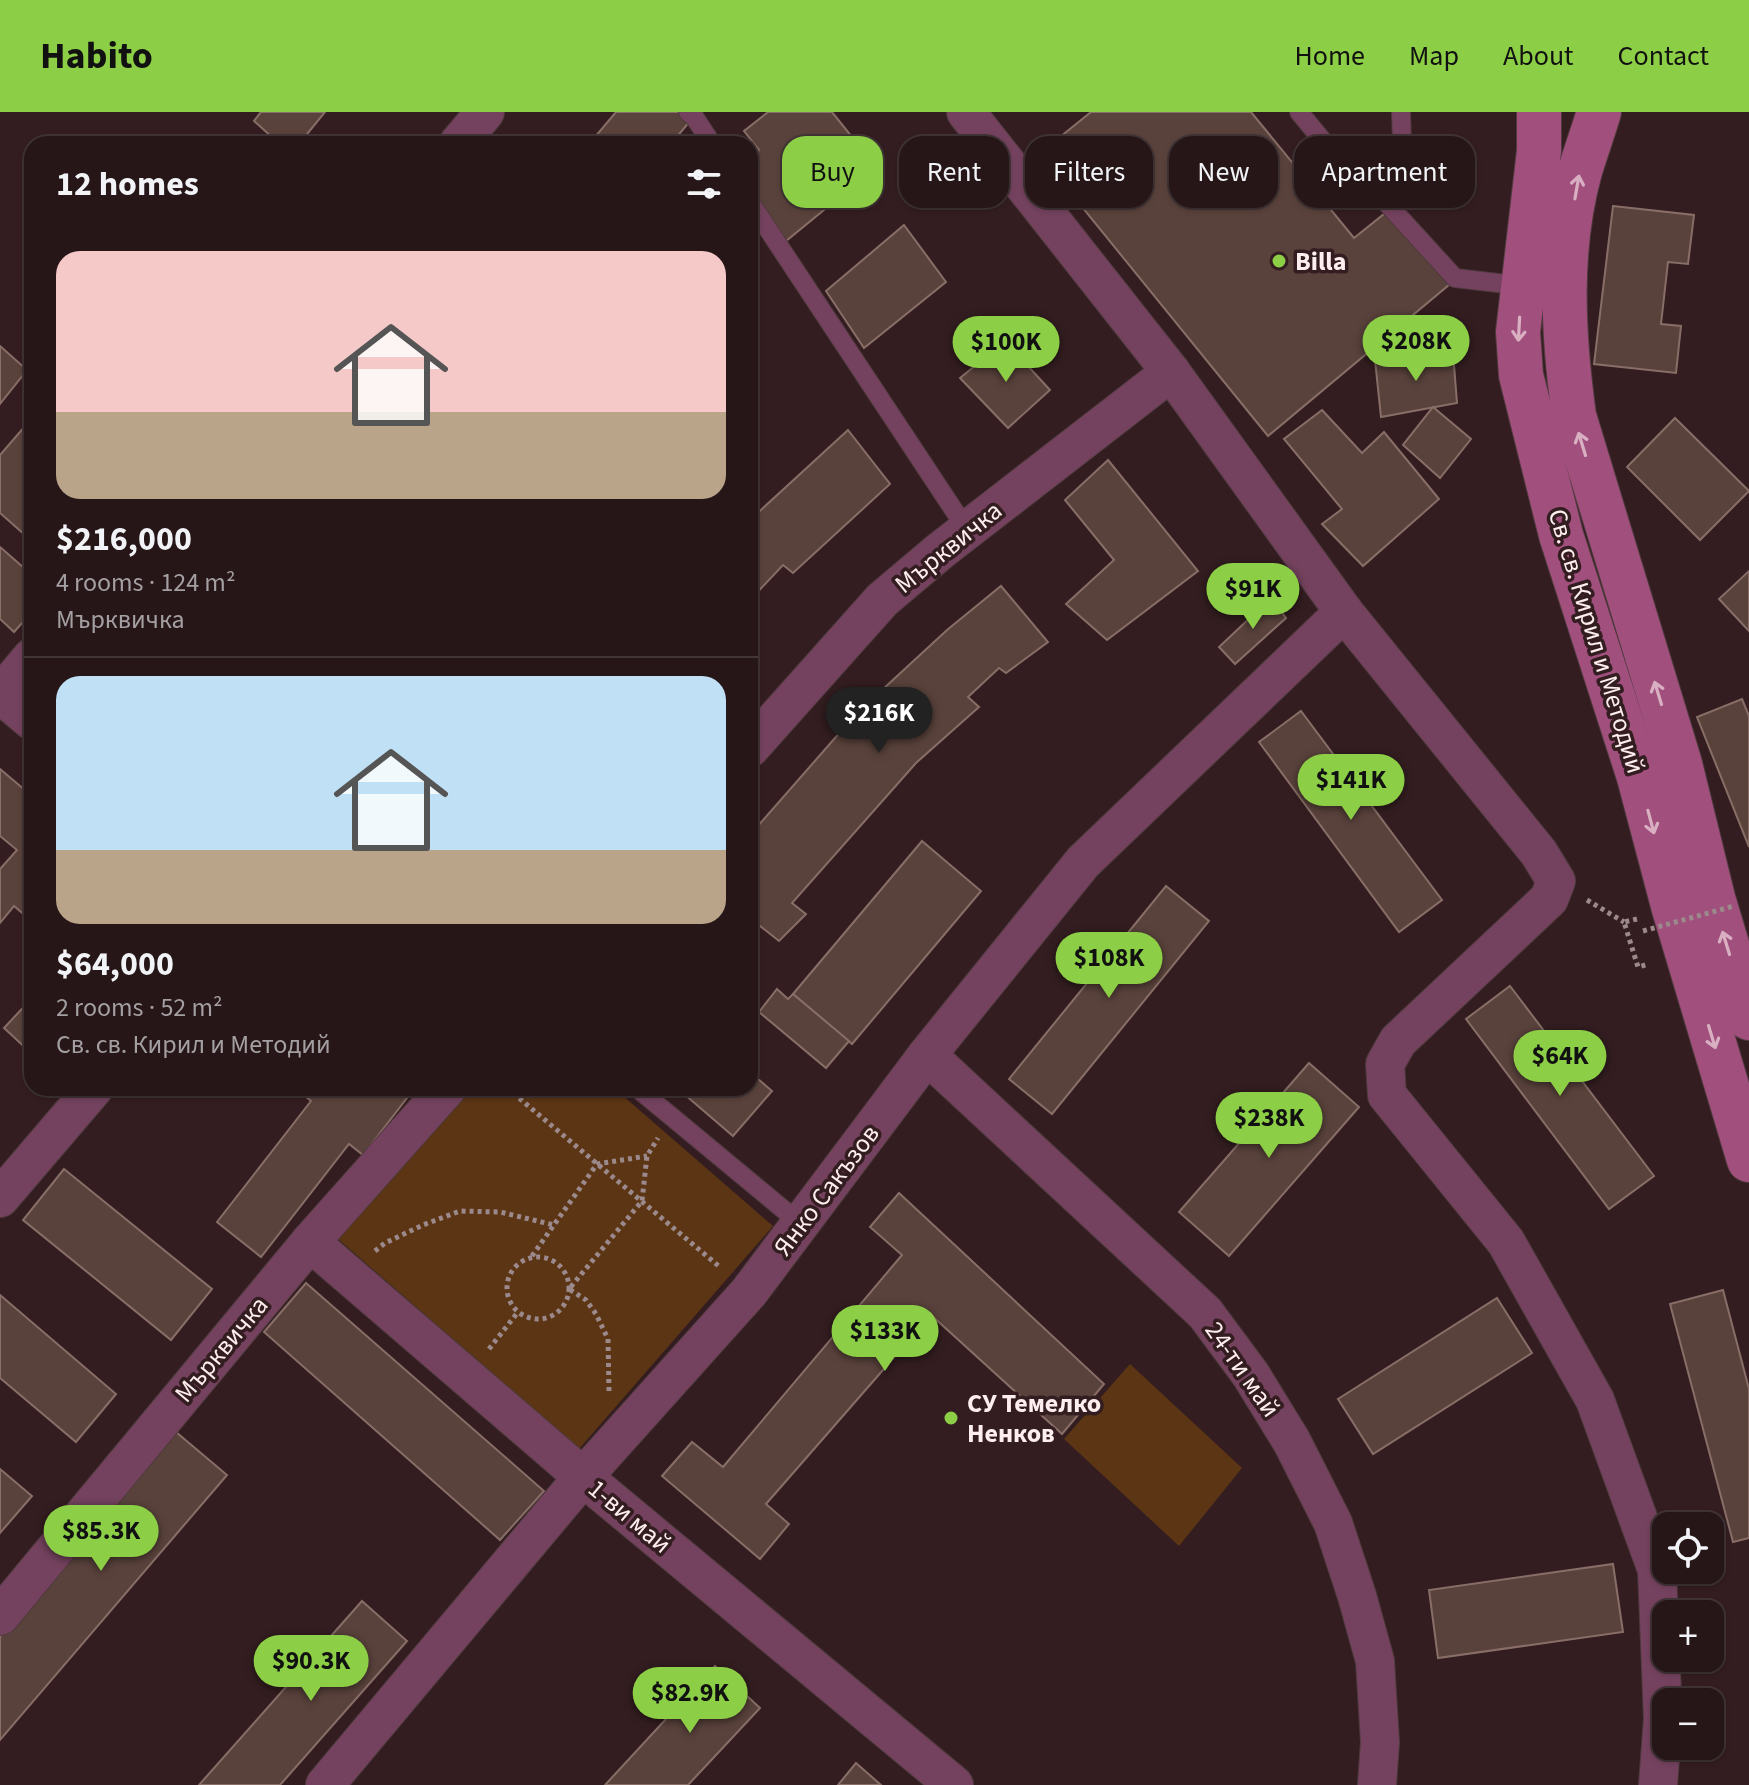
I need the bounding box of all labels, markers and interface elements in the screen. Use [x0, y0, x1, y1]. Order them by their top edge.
text: Habito [40, 29, 153, 83]
text: Home [1294, 36, 1365, 76]
text: Map [1409, 36, 1459, 76]
text: About [1503, 36, 1574, 76]
text: Contact [1618, 36, 1709, 76]
chip: Buy [782, 136, 883, 208]
chip: Rent [899, 136, 1009, 208]
chip: Filters [1025, 136, 1153, 208]
chip: New [1169, 136, 1278, 208]
chip: Apartment [1294, 136, 1475, 208]
text: 12 homes [56, 160, 199, 209]
icon: filters [682, 162, 726, 206]
one-way arrow [1570, 174, 1585, 200]
place label: Billa [1295, 243, 1346, 280]
marker: Billa [1270, 252, 1288, 270]
icon: home [319, 303, 463, 447]
pin: $208K [1360, 315, 1472, 383]
one-way arrow [1512, 315, 1527, 342]
pin: $100K [950, 316, 1062, 384]
text: $208K [1381, 322, 1451, 359]
text: $100K [971, 323, 1041, 360]
one-way arrow [1574, 432, 1589, 457]
street label: Мърквичка [887, 493, 1010, 602]
street label: Св. св. Кирил и Методий [1539, 504, 1654, 778]
text: $216,000 [56, 515, 192, 564]
pin: $91K [1206, 563, 1300, 631]
text: 4 rooms · 124 m² [56, 564, 235, 601]
text: $91K [1224, 570, 1282, 607]
text: Мърквичка [56, 601, 185, 638]
one-way arrow [1650, 680, 1665, 706]
pin: $216K [823, 687, 935, 755]
text: $216K [844, 694, 914, 731]
icon: home [319, 728, 463, 872]
pin: $141K [1295, 754, 1407, 822]
text: $141K [1316, 761, 1386, 798]
one-way arrow [1644, 808, 1659, 834]
one-way arrow [1718, 931, 1733, 957]
pin: $108K [1053, 932, 1165, 1000]
text: $108K [1074, 939, 1144, 976]
text: $64,000 [56, 940, 174, 989]
text: 2 rooms · 52 m² [56, 989, 223, 1026]
one-way arrow [1705, 1024, 1720, 1050]
text: Св. св. Кирил и Методий [56, 1026, 331, 1063]
pin: $64K [1513, 1030, 1607, 1098]
text: $64K [1531, 1037, 1589, 1074]
pin: $238K [1213, 1092, 1325, 1160]
text: $238K [1234, 1099, 1304, 1136]
street label: Янко Сакъзов [765, 1117, 888, 1264]
street label: Мърквичка [166, 1288, 277, 1410]
pin: $133K [829, 1305, 941, 1373]
text: $133K [850, 1312, 920, 1349]
street label: 24-ти май [1196, 1314, 1289, 1425]
place label: СУ Темелко Ненков [967, 1385, 1101, 1452]
marker: СУ Темелко Ненков [942, 1409, 960, 1427]
street label: 1-ви май [580, 1471, 679, 1562]
pin: $85.3K [36, 1505, 166, 1573]
text: $85.3K [62, 1512, 140, 1549]
map controls [1652, 1512, 1724, 1760]
button: locate [1652, 1512, 1724, 1584]
button: + [1652, 1600, 1724, 1672]
pin: $90.3K [246, 1635, 376, 1703]
text: $90.3K [272, 1642, 350, 1679]
pin: $82.9K [625, 1667, 755, 1735]
text: $82.9K [651, 1674, 729, 1711]
button: − [1652, 1688, 1724, 1760]

